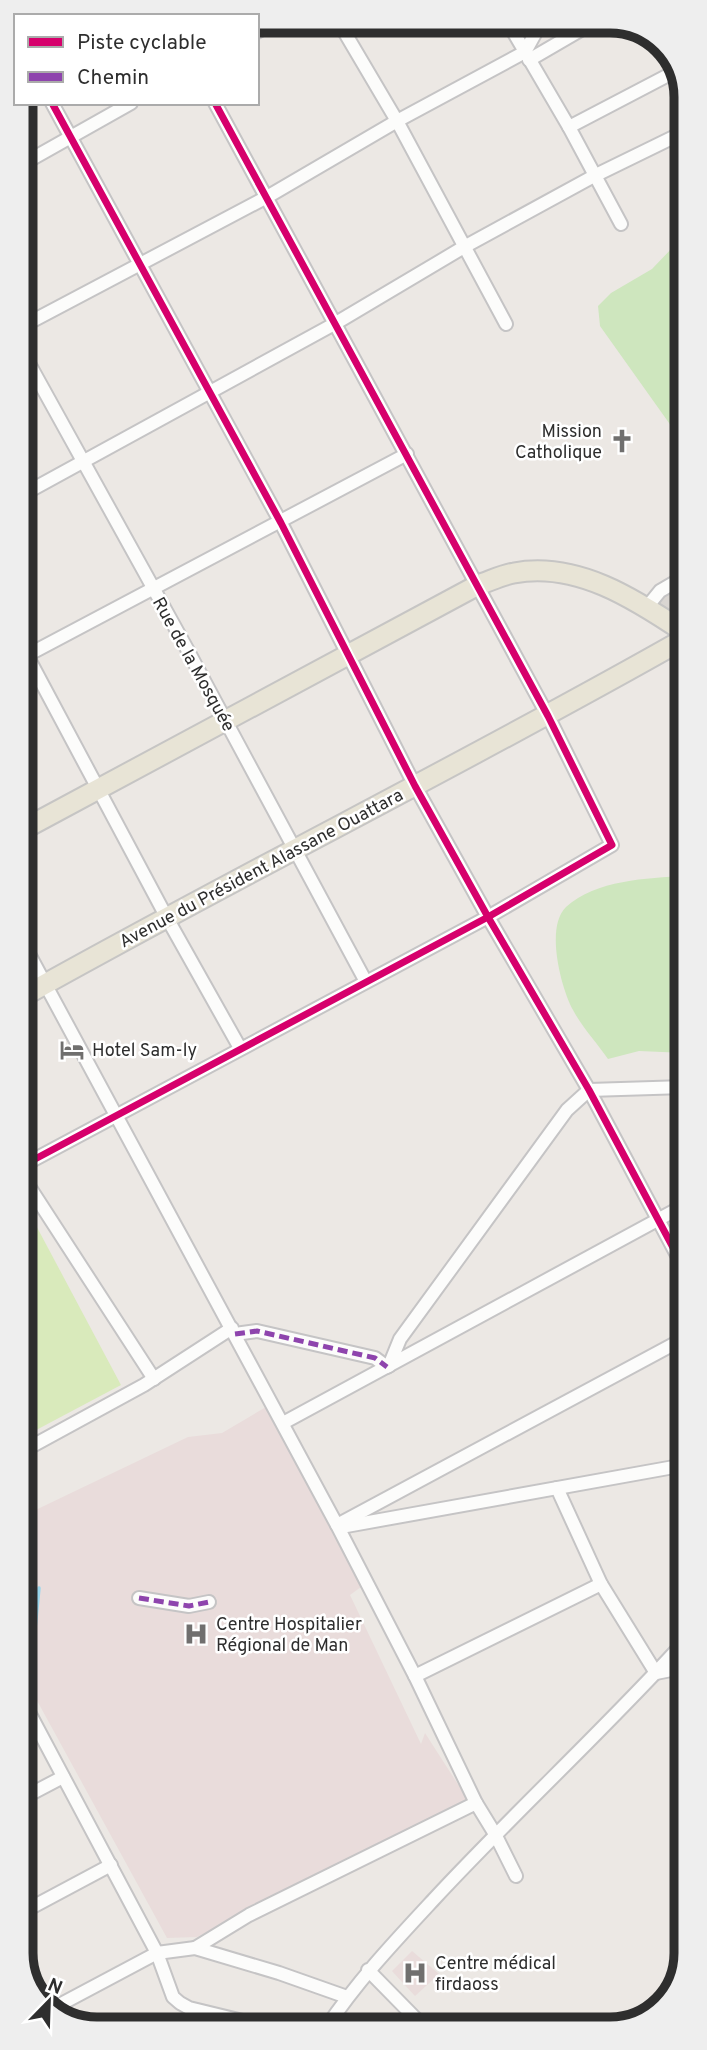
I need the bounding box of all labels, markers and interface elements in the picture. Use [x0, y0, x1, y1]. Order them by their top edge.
legend [14, 14, 259, 105]
text: Piste cyclable [77, 30, 207, 57]
text: Chemin [77, 65, 149, 92]
place label: Mission Catholique [515, 421, 602, 465]
church icon: Mission Catholique [608, 427, 636, 455]
street label: Rue de la Mosquée [146, 593, 239, 736]
street label: Avenue du Président Alassane Ouattara [116, 784, 408, 954]
hotel icon: Hotel Sam-ly [58, 1036, 86, 1064]
place label: Hotel Sam-ly [92, 1040, 197, 1063]
place label: Centre Hospitalier Régional de Man [216, 1614, 362, 1658]
hospital icon: Centre Hospitalier Régional de Man [182, 1620, 210, 1648]
place label: Centre médical firdaoss [435, 1953, 556, 1997]
hospital icon: Centre médical firdaoss [401, 1959, 429, 1987]
north arrow [14, 1966, 84, 2036]
text: N [44, 1973, 66, 2001]

